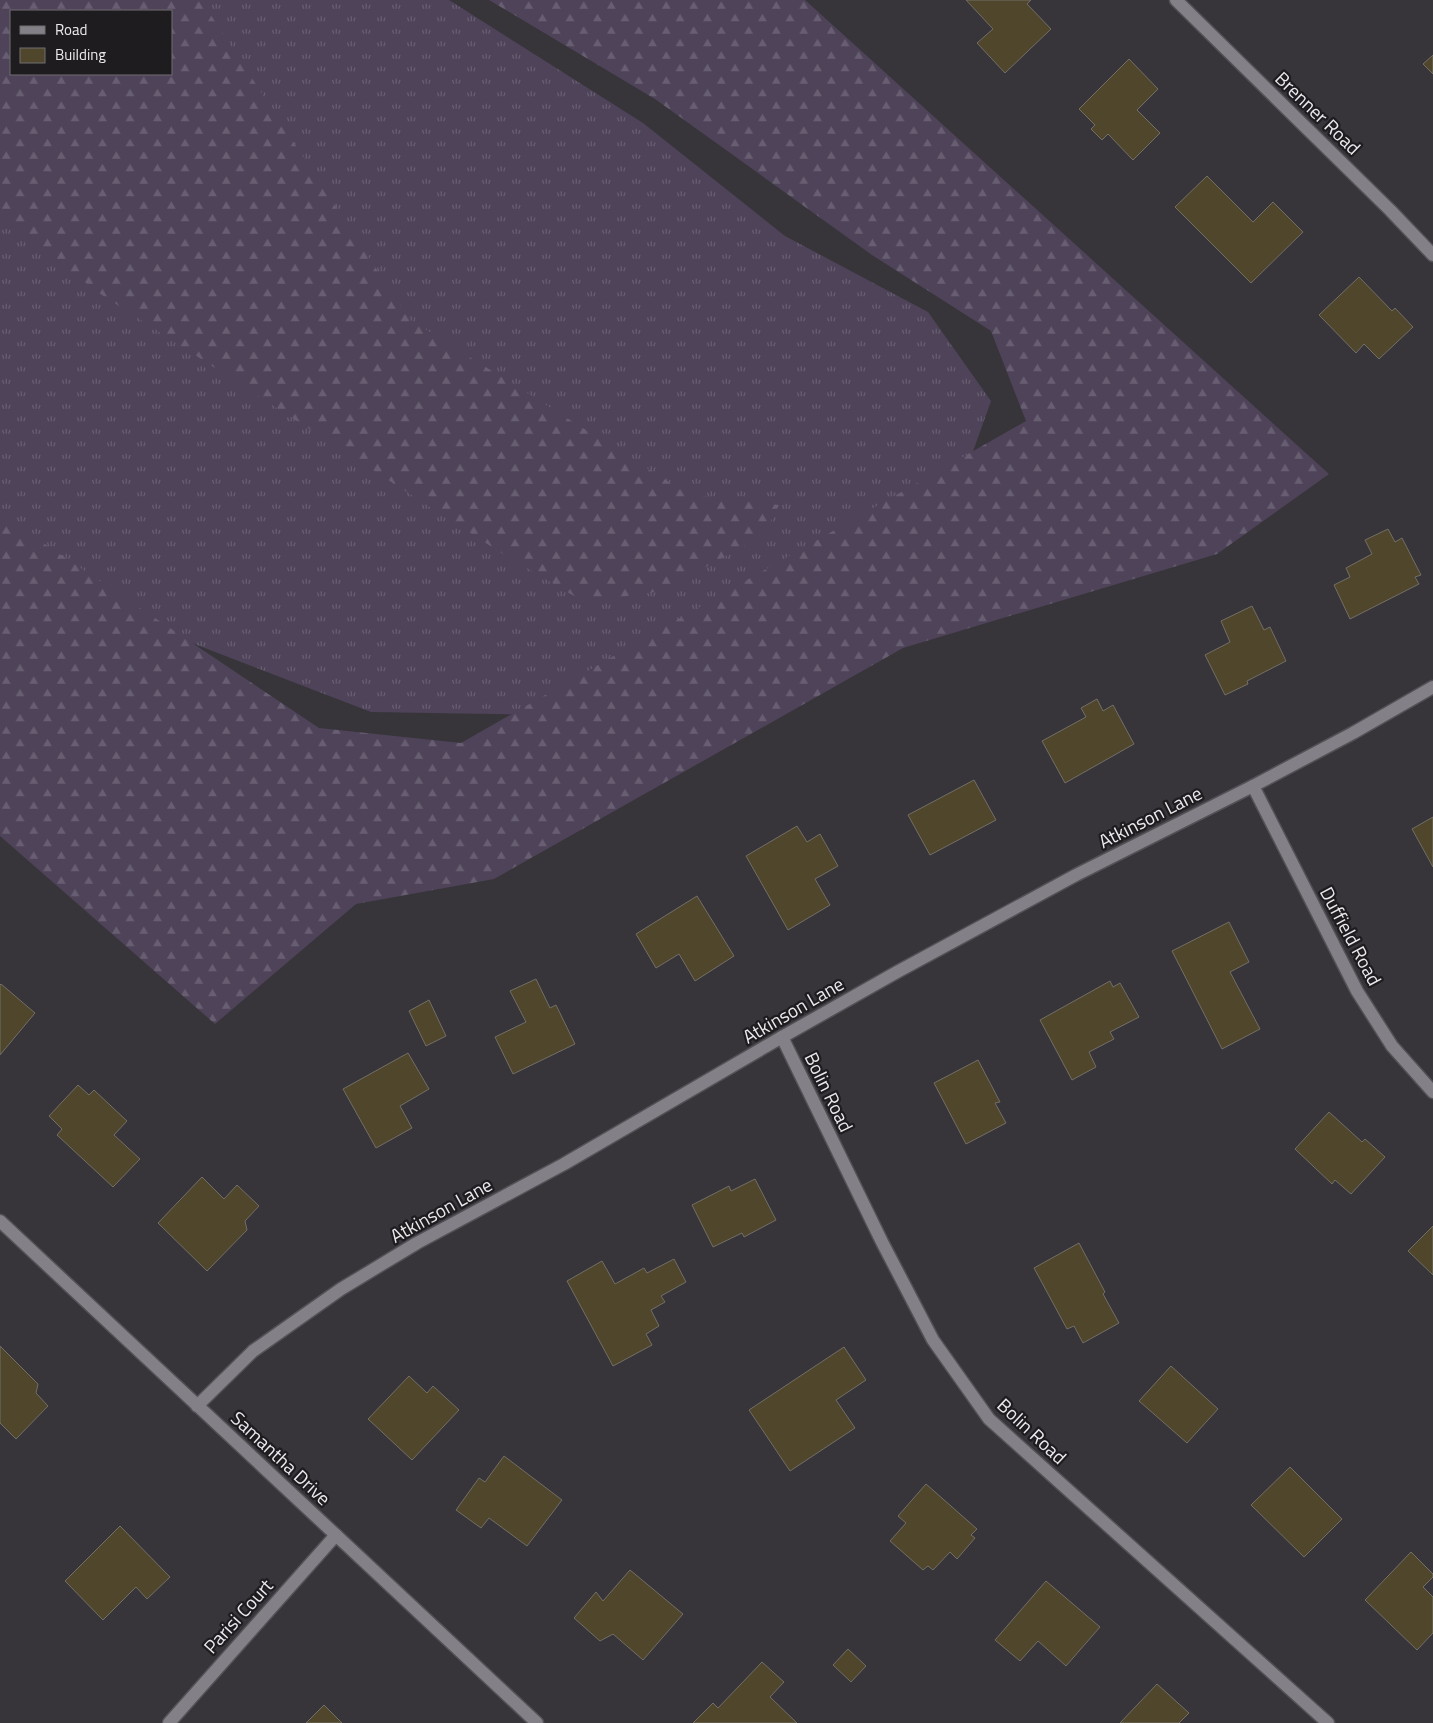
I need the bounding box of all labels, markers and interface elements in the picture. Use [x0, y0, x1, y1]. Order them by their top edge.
legend [10, 10, 172, 75]
text: Road [55, 18, 87, 41]
text: Building [55, 43, 106, 66]
street label: Brenner Road [1269, 64, 1368, 161]
street label: Atkinson Lane [1093, 778, 1207, 855]
street label: Duffield Road [1313, 881, 1390, 990]
street label: Atkinson Lane [737, 969, 849, 1050]
street label: Bolin Road [798, 1047, 861, 1137]
street label: Atkinson Lane [384, 1170, 497, 1250]
street label: Bolin Road [991, 1391, 1074, 1471]
street label: Samantha Drive [225, 1404, 338, 1512]
street label: Parisi Court [196, 1571, 279, 1660]

